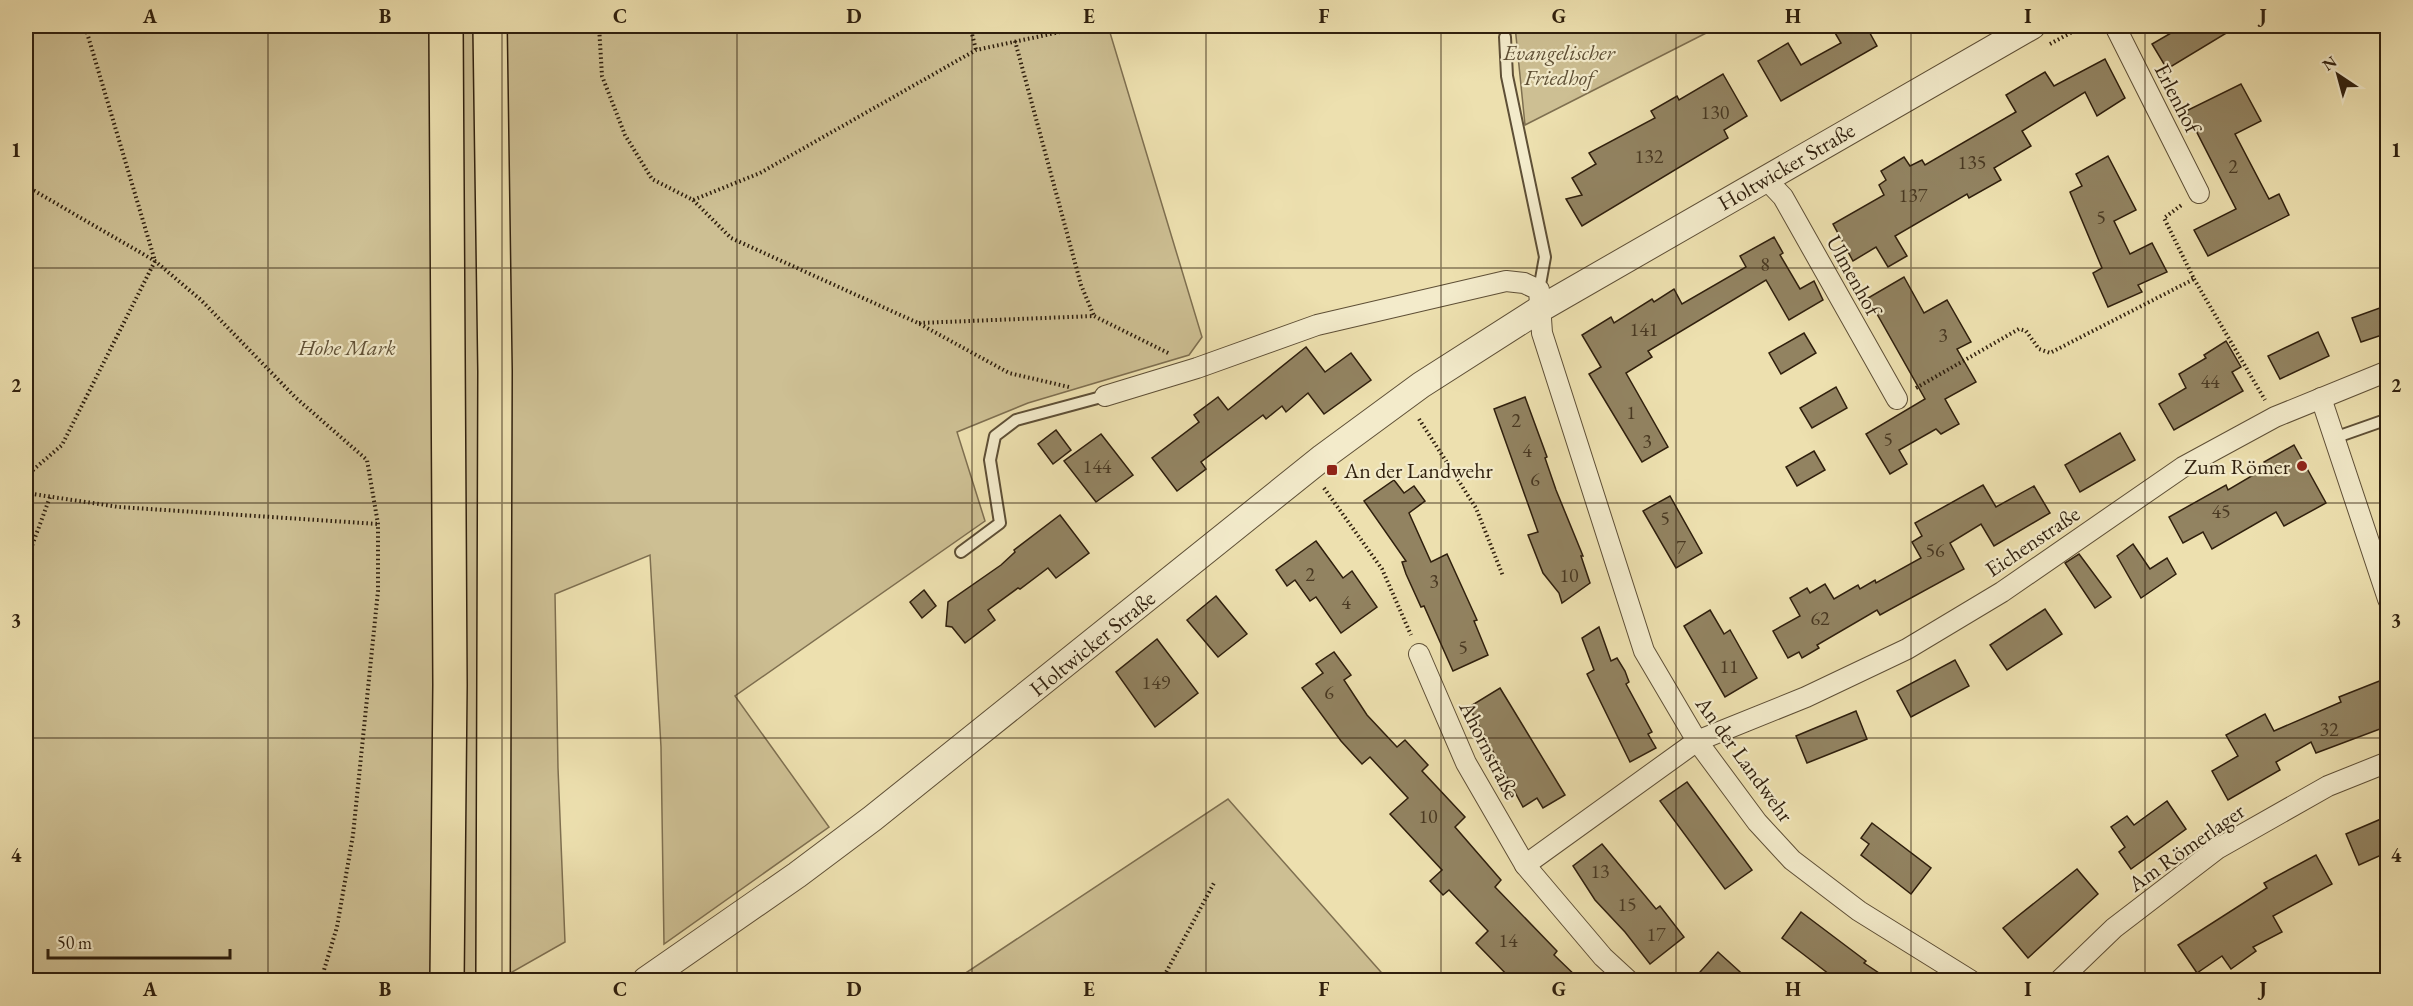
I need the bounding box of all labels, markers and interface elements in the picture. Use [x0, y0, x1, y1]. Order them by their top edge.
text: A [142, 3, 158, 29]
text: B [379, 3, 391, 29]
text: C [613, 3, 627, 29]
text: D [846, 3, 862, 29]
text: E [1083, 3, 1095, 29]
text: F [1319, 3, 1330, 29]
text: G [1552, 3, 1566, 29]
text: H [1785, 3, 1801, 29]
text: I [2024, 3, 2032, 29]
text: J [2257, 3, 2267, 29]
park label: Evangelischer Friedhof [1502, 38, 1616, 92]
north arrow [2308, 45, 2368, 105]
text: N [2318, 51, 2341, 76]
street label: Erlenhof [2148, 58, 2209, 141]
house number: 130 [1701, 99, 1730, 125]
street label: Holtwicker Straße [1713, 115, 1860, 217]
text: 1 [11, 137, 21, 163]
text: 1 [2391, 137, 2401, 163]
house number: 132 [1635, 143, 1664, 169]
house number: 135 [1958, 149, 1986, 175]
house number: 2 [2228, 153, 2238, 179]
house number: 137 [1899, 182, 1928, 208]
house number: 5 [2096, 204, 2106, 230]
street label: Ulmenhof [1820, 230, 1889, 323]
house number: 8 [1760, 251, 1770, 277]
house number: 141 [1630, 316, 1658, 342]
house number: 3 [1938, 322, 1948, 348]
park label: Hohe Mark [297, 333, 396, 362]
house number: 44 [2200, 368, 2220, 394]
text: 2 [11, 372, 22, 398]
text: 2 [2391, 372, 2402, 398]
house number: 1 [1626, 399, 1636, 425]
house number: 2 [1511, 407, 1521, 433]
house number: 5 [1883, 426, 1893, 452]
house number: 3 [1642, 428, 1652, 454]
house number: 4 [1522, 437, 1532, 463]
place label: Zum Römer [2184, 452, 2291, 481]
house number: 144 [1083, 453, 1112, 479]
place label: An der Landwehr [1343, 456, 1494, 485]
marker: Zum Römer [2295, 459, 2309, 473]
marker: An der Landwehr [1325, 463, 1339, 477]
house number: 6 [1530, 466, 1540, 492]
house number: 45 [2211, 498, 2231, 524]
street label: Eichenstraße [1979, 499, 2086, 584]
house number: 5 [1660, 505, 1670, 531]
house number: 7 [1676, 534, 1686, 560]
house number: 56 [1925, 537, 1945, 563]
house number: 2 [1305, 561, 1315, 587]
house number: 10 [1559, 562, 1579, 588]
house number: 3 [1429, 568, 1439, 594]
street label: Holtwicker Straße [1024, 584, 1161, 703]
house number: 4 [1341, 589, 1351, 615]
house number: 62 [1810, 605, 1830, 631]
text: 3 [11, 607, 21, 633]
text: 3 [2391, 607, 2401, 633]
house number: 5 [1458, 634, 1468, 660]
house number: 11 [1719, 653, 1739, 679]
house number: 149 [1142, 669, 1171, 695]
house number: 6 [1324, 679, 1334, 705]
street label: An der Landwehr [1689, 690, 1800, 829]
street label: Ahornstraße [1452, 695, 1527, 805]
house number: 32 [2319, 716, 2339, 742]
street label: Am Römerlager [2121, 796, 2251, 899]
house number: 10 [1418, 803, 1438, 829]
text: 4 [11, 842, 22, 868]
text: 4 [2391, 842, 2402, 868]
house number: 13 [1590, 858, 1610, 884]
house number: 15 [1617, 891, 1637, 917]
house number: 17 [1646, 921, 1666, 947]
scale bar [48, 922, 230, 960]
house number: 14 [1498, 927, 1518, 953]
text: 50 m [57, 931, 92, 954]
text: A [142, 976, 158, 1002]
text: B [379, 976, 391, 1002]
text: C [613, 976, 627, 1002]
text: D [846, 976, 862, 1002]
text: E [1083, 976, 1095, 1002]
text: F [1319, 976, 1330, 1002]
text: G [1552, 976, 1566, 1002]
text: H [1785, 976, 1801, 1002]
text: I [2024, 976, 2032, 1002]
text: J [2257, 976, 2267, 1002]

